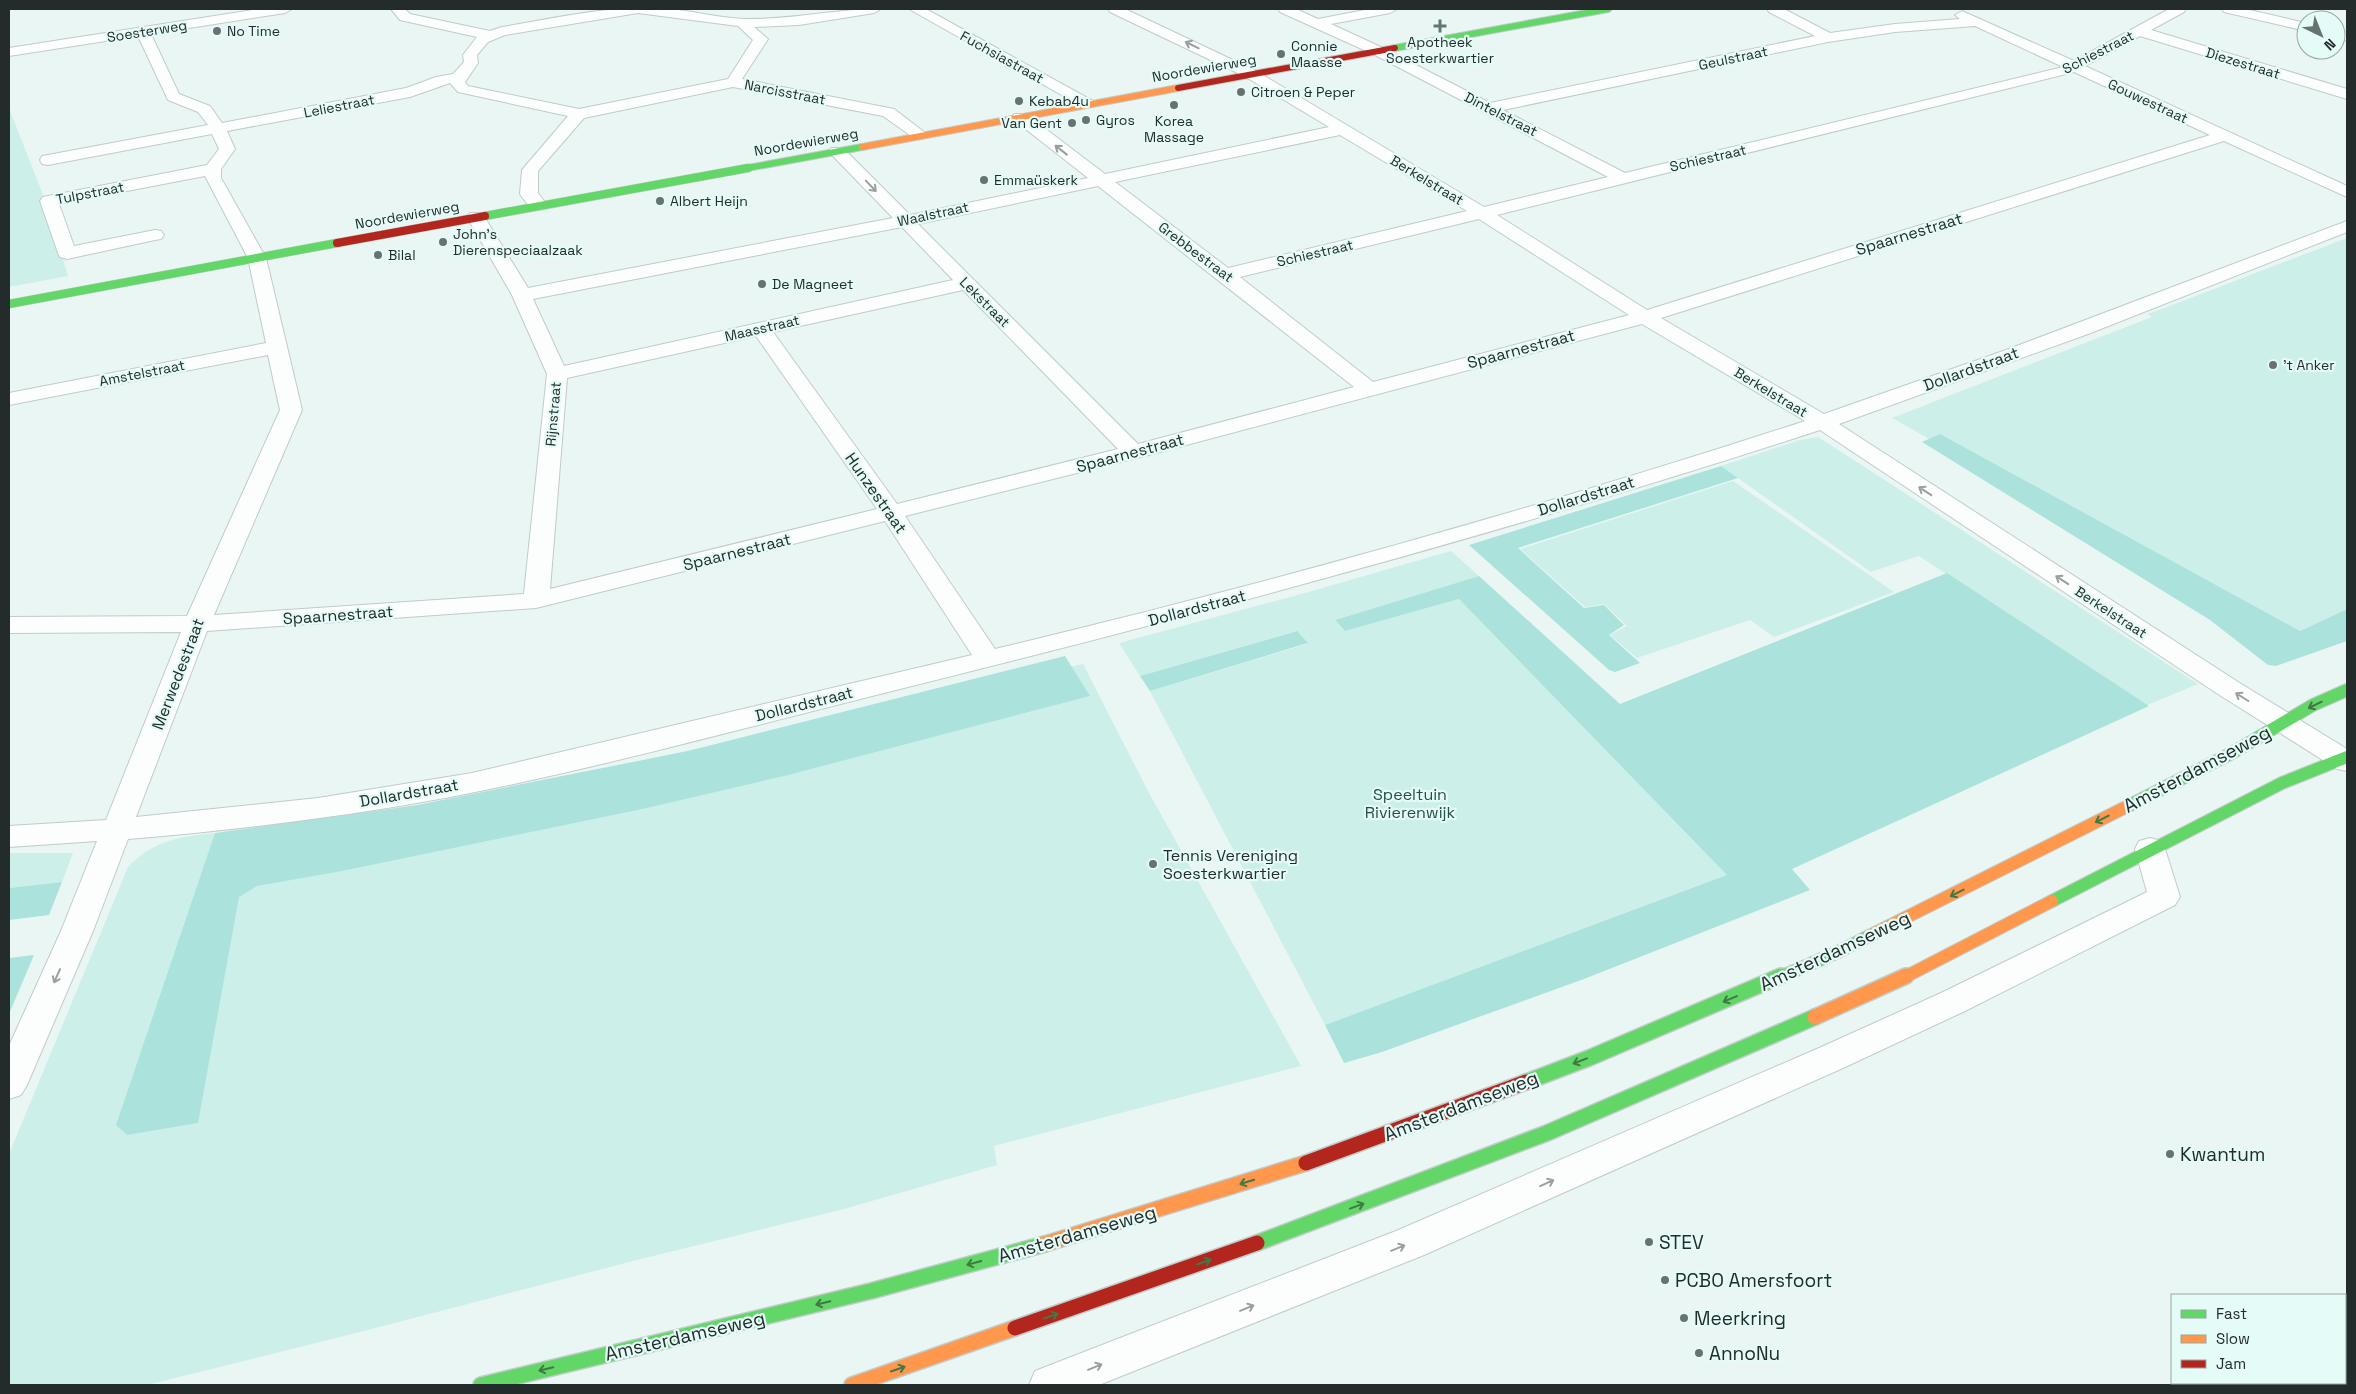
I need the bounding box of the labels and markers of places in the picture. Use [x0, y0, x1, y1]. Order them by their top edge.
marker: Apotheek Soesterkwartier [1434, 20, 1446, 32]
place label: No Time [227, 22, 280, 40]
marker: No Time [211, 25, 223, 37]
place label: Apotheek Soesterkwartier [1386, 33, 1494, 67]
place label: Connie Maasse [1291, 37, 1342, 71]
marker: Connie Maasse [1275, 48, 1287, 60]
place label: Citroen & Peper [1251, 83, 1355, 101]
marker: Citroen & Peper [1235, 86, 1247, 98]
place label: Kebab4u [1029, 92, 1089, 110]
marker: Kebab4u [1013, 95, 1025, 107]
marker: Korea Massage [1168, 99, 1180, 111]
place label: Gyros [1096, 111, 1135, 129]
place label: Korea Massage [1144, 112, 1204, 146]
place label: Van Gent [1001, 114, 1062, 132]
marker: Gyros [1080, 114, 1092, 126]
marker: Van Gent [1066, 117, 1078, 129]
place label: Emmaüskerk [994, 171, 1079, 189]
marker: Emmaüskerk [978, 174, 990, 186]
place label: Albert Heijn [670, 192, 748, 210]
marker: Albert Heijn [654, 195, 666, 207]
place label: John's Dierenspeciaalzaak [453, 225, 583, 259]
marker: John's Dierenspeciaalzaak [437, 236, 449, 248]
place label: Bilal [388, 246, 416, 264]
marker: Bilal [372, 249, 384, 261]
place label: De Magneet [772, 275, 853, 293]
marker: De Magneet [756, 278, 768, 290]
place label: 't Anker [2283, 356, 2335, 374]
marker: 't Anker [2267, 359, 2279, 371]
place label: Tennis Vereniging Soesterkwartier [1163, 845, 1298, 884]
marker: Tennis Vereniging Soesterkwartier [1147, 858, 1159, 870]
place label: Kwantum [2180, 1142, 2265, 1167]
marker: Kwantum [2164, 1148, 2176, 1160]
place label: STEV [1659, 1230, 1704, 1255]
marker: STEV [1643, 1236, 1655, 1248]
place label: PCBO Amersfoort [1675, 1268, 1832, 1293]
marker: PCBO Amersfoort [1659, 1274, 1671, 1286]
place label: Meerkring [1694, 1306, 1786, 1331]
marker: Meerkring [1678, 1312, 1690, 1324]
place label: AnnoNu [1709, 1341, 1780, 1366]
marker: AnnoNu [1693, 1347, 1705, 1359]

